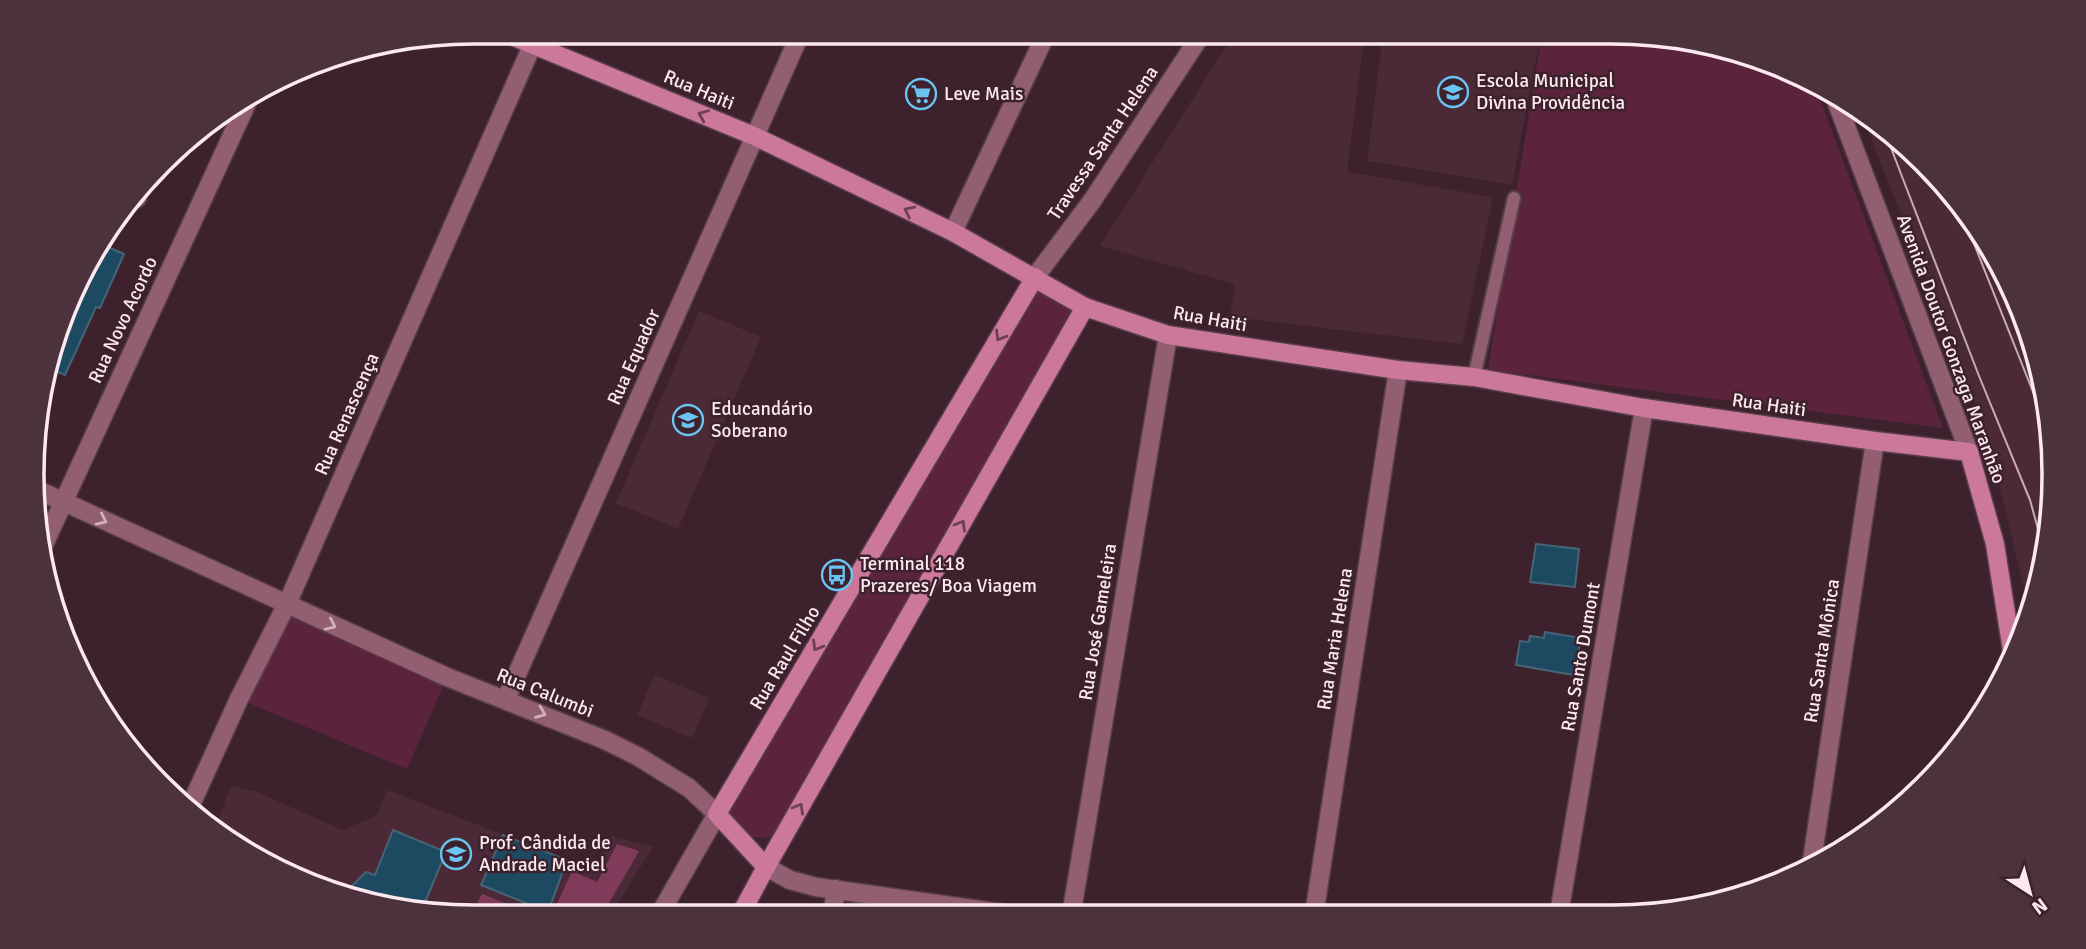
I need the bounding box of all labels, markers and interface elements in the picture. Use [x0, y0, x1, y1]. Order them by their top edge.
street label: Travessa Santa Helena [1042, 61, 1164, 225]
street label: Rua Haiti [660, 64, 738, 116]
place label: Escola Municipal Divina Providência [1476, 69, 1625, 115]
school or university icon: Escola Municipal Divina Providência [1436, 75, 1470, 109]
supermarket icon: Leve Mais [904, 77, 938, 111]
place label: Leve Mais [944, 82, 1023, 106]
one-way arrow [698, 109, 711, 123]
one-way arrow [904, 205, 916, 219]
street label: Avenida Doutor Gonzaga Maranhão [1891, 211, 2011, 487]
street label: Rua Novo Acordo [83, 253, 163, 387]
street label: Rua Haiti [1171, 301, 1249, 337]
street label: Rua Equador [602, 305, 666, 409]
one-way arrow [995, 329, 1008, 342]
street label: Rua Renascença [309, 349, 385, 479]
street label: Rua Haiti [1730, 388, 1808, 422]
place label: Educandário Soberano [711, 397, 813, 443]
school or university icon: Educandário Soberano [671, 403, 705, 437]
one-way arrow [95, 512, 107, 526]
one-way arrow [952, 520, 965, 533]
street label: Rua José Gameleira [1074, 542, 1122, 702]
place label: Terminal 118 Prazeres/ Boa Viagem [860, 552, 1037, 598]
bus stop icon: Terminal 118 Prazeres/ Boa Viagem [820, 558, 854, 592]
street label: Rua Maria Helena [1312, 566, 1358, 712]
street label: Rua Santa Mônica [1799, 577, 1845, 725]
street label: Rua Santo Dumont [1556, 580, 1606, 733]
street label: Rua Raul Filho [745, 602, 826, 714]
one-way arrow [324, 616, 336, 630]
one-way arrow [812, 638, 825, 651]
street label: Rua Calumbi [493, 663, 597, 723]
one-way arrow [534, 705, 546, 719]
one-way arrow [791, 803, 804, 815]
place label: Prof. Cândida de Andrade Maciel [479, 831, 611, 877]
school or university icon: Prof. Cândida de Andrade Maciel [439, 837, 473, 871]
north arrow [1995, 858, 2065, 928]
text: N [2027, 892, 2052, 920]

